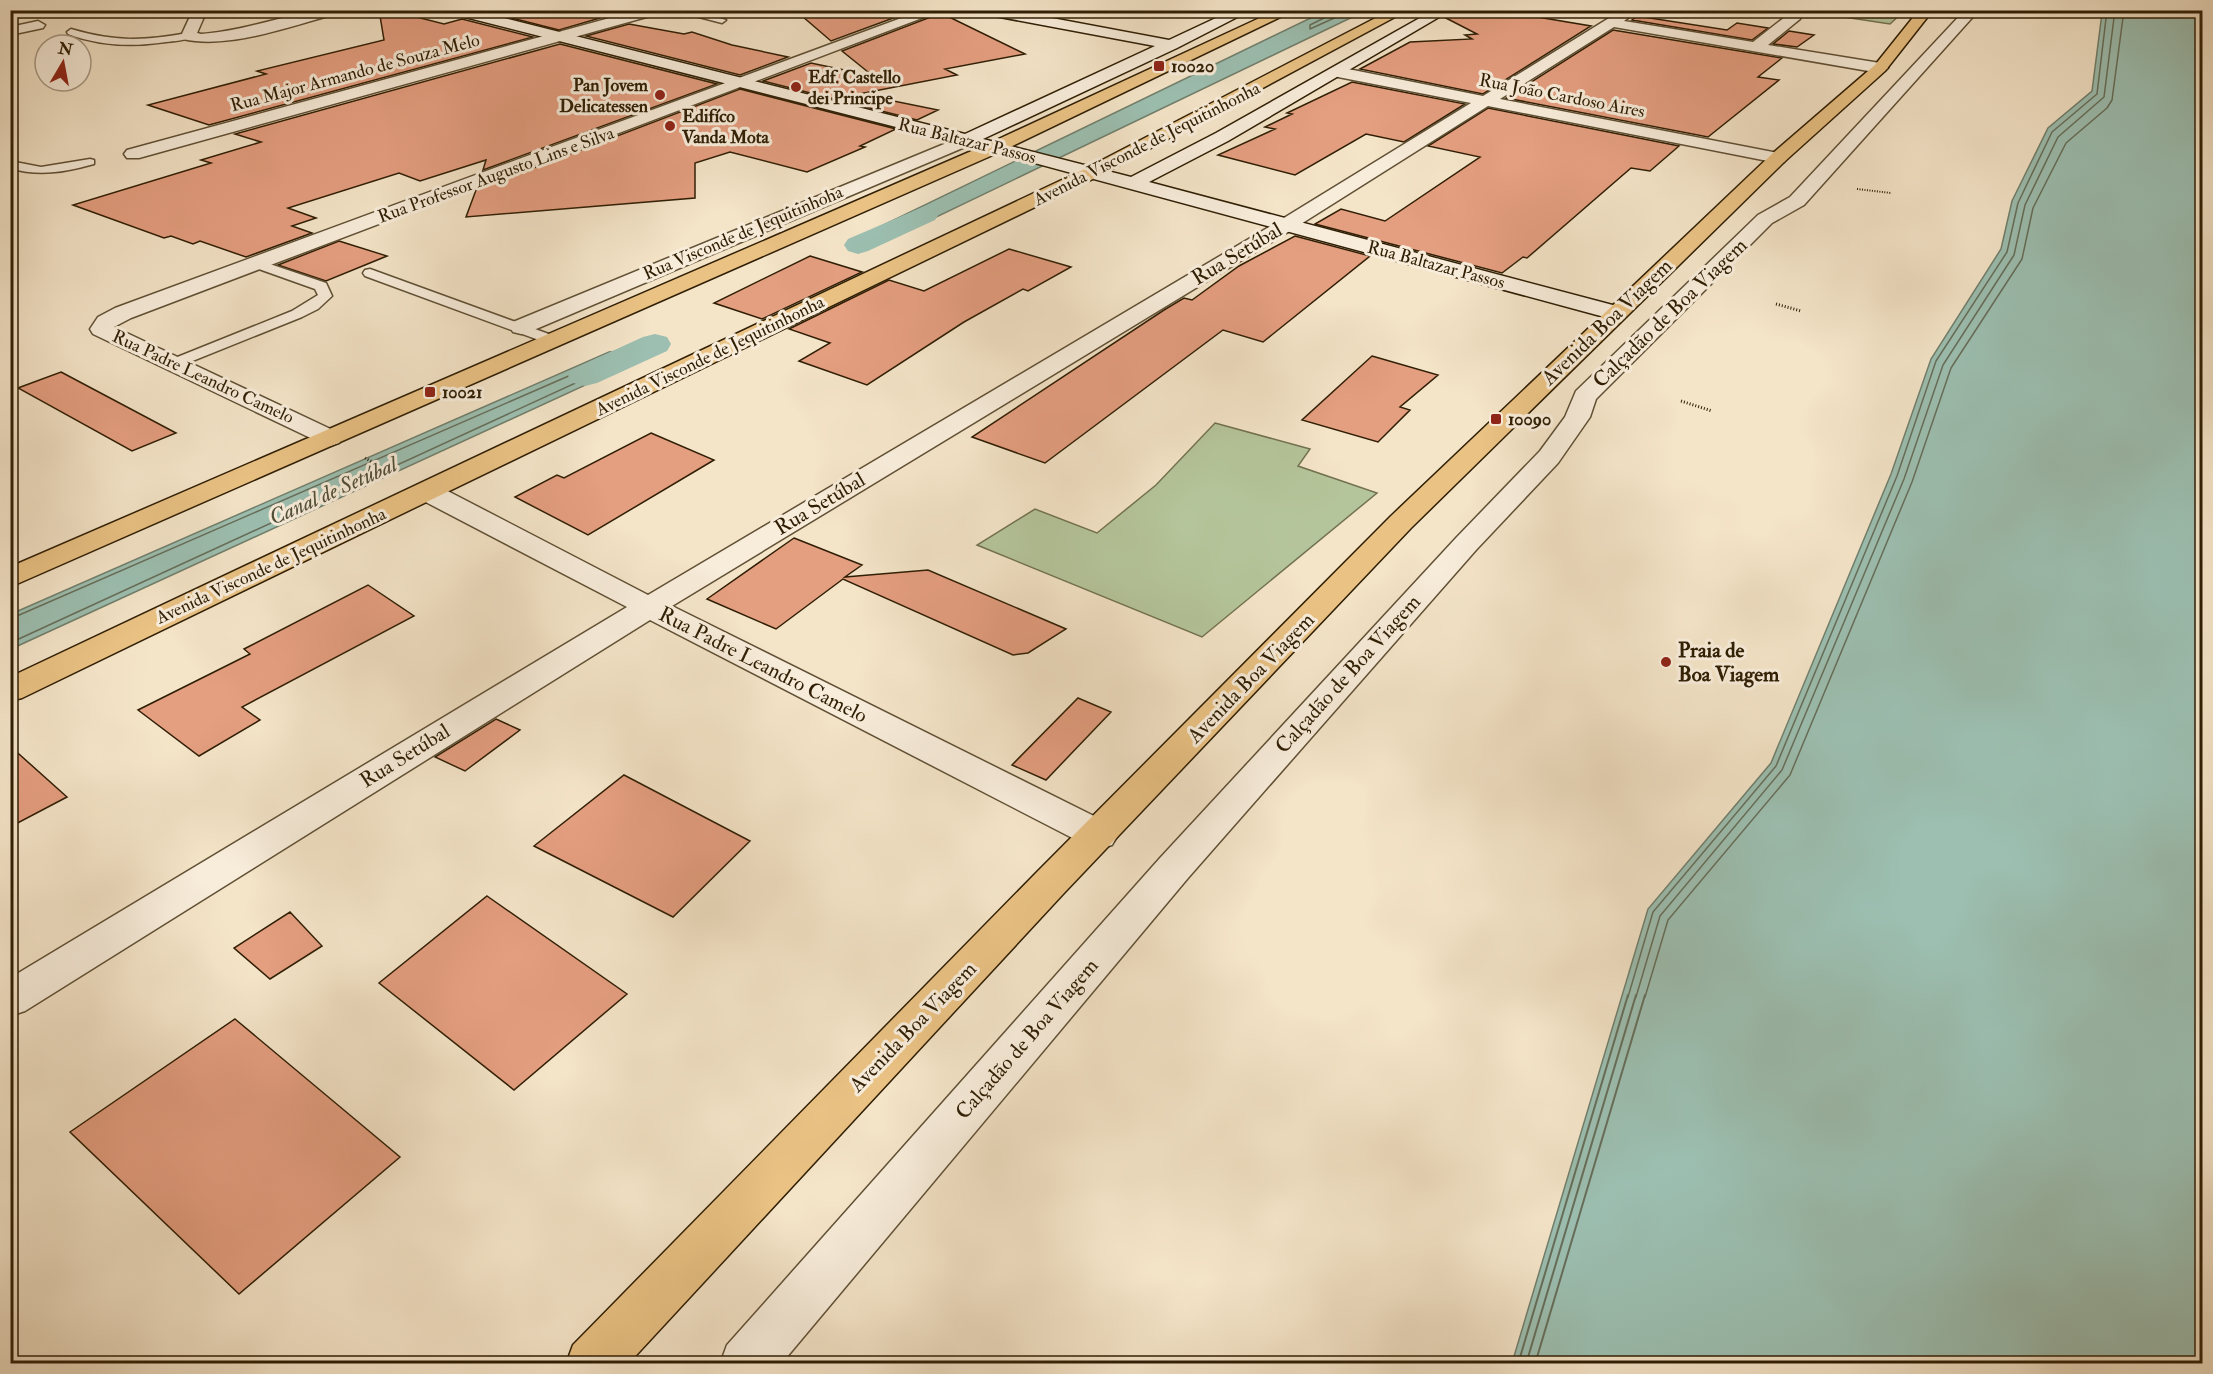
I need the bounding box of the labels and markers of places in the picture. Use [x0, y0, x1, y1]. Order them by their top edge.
place label: 10020 [1171, 55, 1214, 78]
marker: 10020 [1152, 59, 1166, 73]
place label: Edf. Castello dei Principe [808, 66, 901, 110]
place label: Pan Jovem Delicatessen [559, 74, 649, 118]
marker: Edf. Castello dei Principe [789, 80, 803, 94]
marker: Pan Jovem Delicatessen [653, 88, 667, 102]
place label: Edifíco Vanda Mota [681, 105, 769, 149]
marker: Edifíco Vanda Mota [663, 119, 677, 133]
place label: 10021 [442, 381, 482, 404]
marker: 10021 [423, 385, 437, 399]
place label: 10090 [1508, 408, 1551, 431]
marker: 10090 [1489, 412, 1503, 426]
place label: Praia de Boa Viagem [1678, 637, 1780, 688]
marker: Praia de Boa Viagem [1659, 655, 1673, 669]

